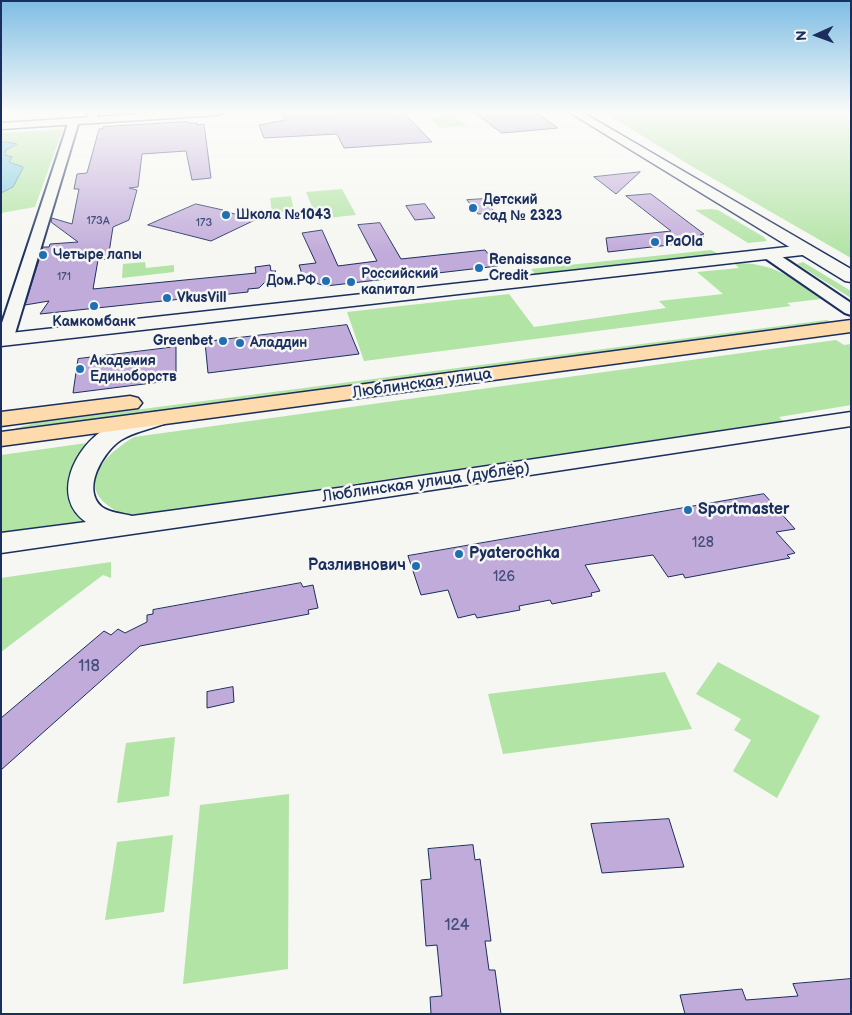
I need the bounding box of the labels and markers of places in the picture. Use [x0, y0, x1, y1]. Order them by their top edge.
place label: Детский сад № 2323 [483, 192, 562, 224]
marker: Детский сад № 2323 [467, 202, 479, 214]
place label: Школа №1043 [236, 207, 331, 223]
marker: Школа №1043 [220, 209, 232, 221]
place label: PaOla [665, 234, 703, 250]
marker: PaOla [649, 236, 661, 248]
place label: Четыре лапы [53, 247, 142, 263]
marker: Четыре лапы [37, 249, 49, 261]
place label: Renaissance Credit [489, 252, 571, 284]
marker: Renaissance Credit [473, 262, 485, 274]
place label: Российский капитал [361, 266, 438, 298]
place label: Дом.РФ [266, 273, 316, 289]
marker: Дом.РФ [320, 275, 332, 287]
marker: Российский капитал [345, 276, 357, 288]
place label: VkusVill [177, 290, 226, 306]
marker: VkusVill [161, 292, 173, 304]
marker: Камкомбанк [88, 300, 100, 312]
place label: Камкомбанк [52, 314, 136, 330]
place label: Greenbet [153, 333, 213, 349]
marker: Greenbet [217, 335, 229, 347]
place label: Аладдин [250, 335, 307, 351]
marker: Аладдин [234, 337, 246, 349]
place label: Академия Единоборств [90, 353, 177, 386]
marker: Академия Единоборств [74, 363, 86, 375]
place label: Sportmaster [698, 500, 789, 520]
marker: Sportmaster [682, 504, 694, 516]
place label: Pyaterochka [469, 544, 560, 564]
marker: Pyaterochka [453, 548, 465, 560]
place label: Разливнович [308, 556, 406, 576]
marker: Разливнович [410, 560, 422, 572]

